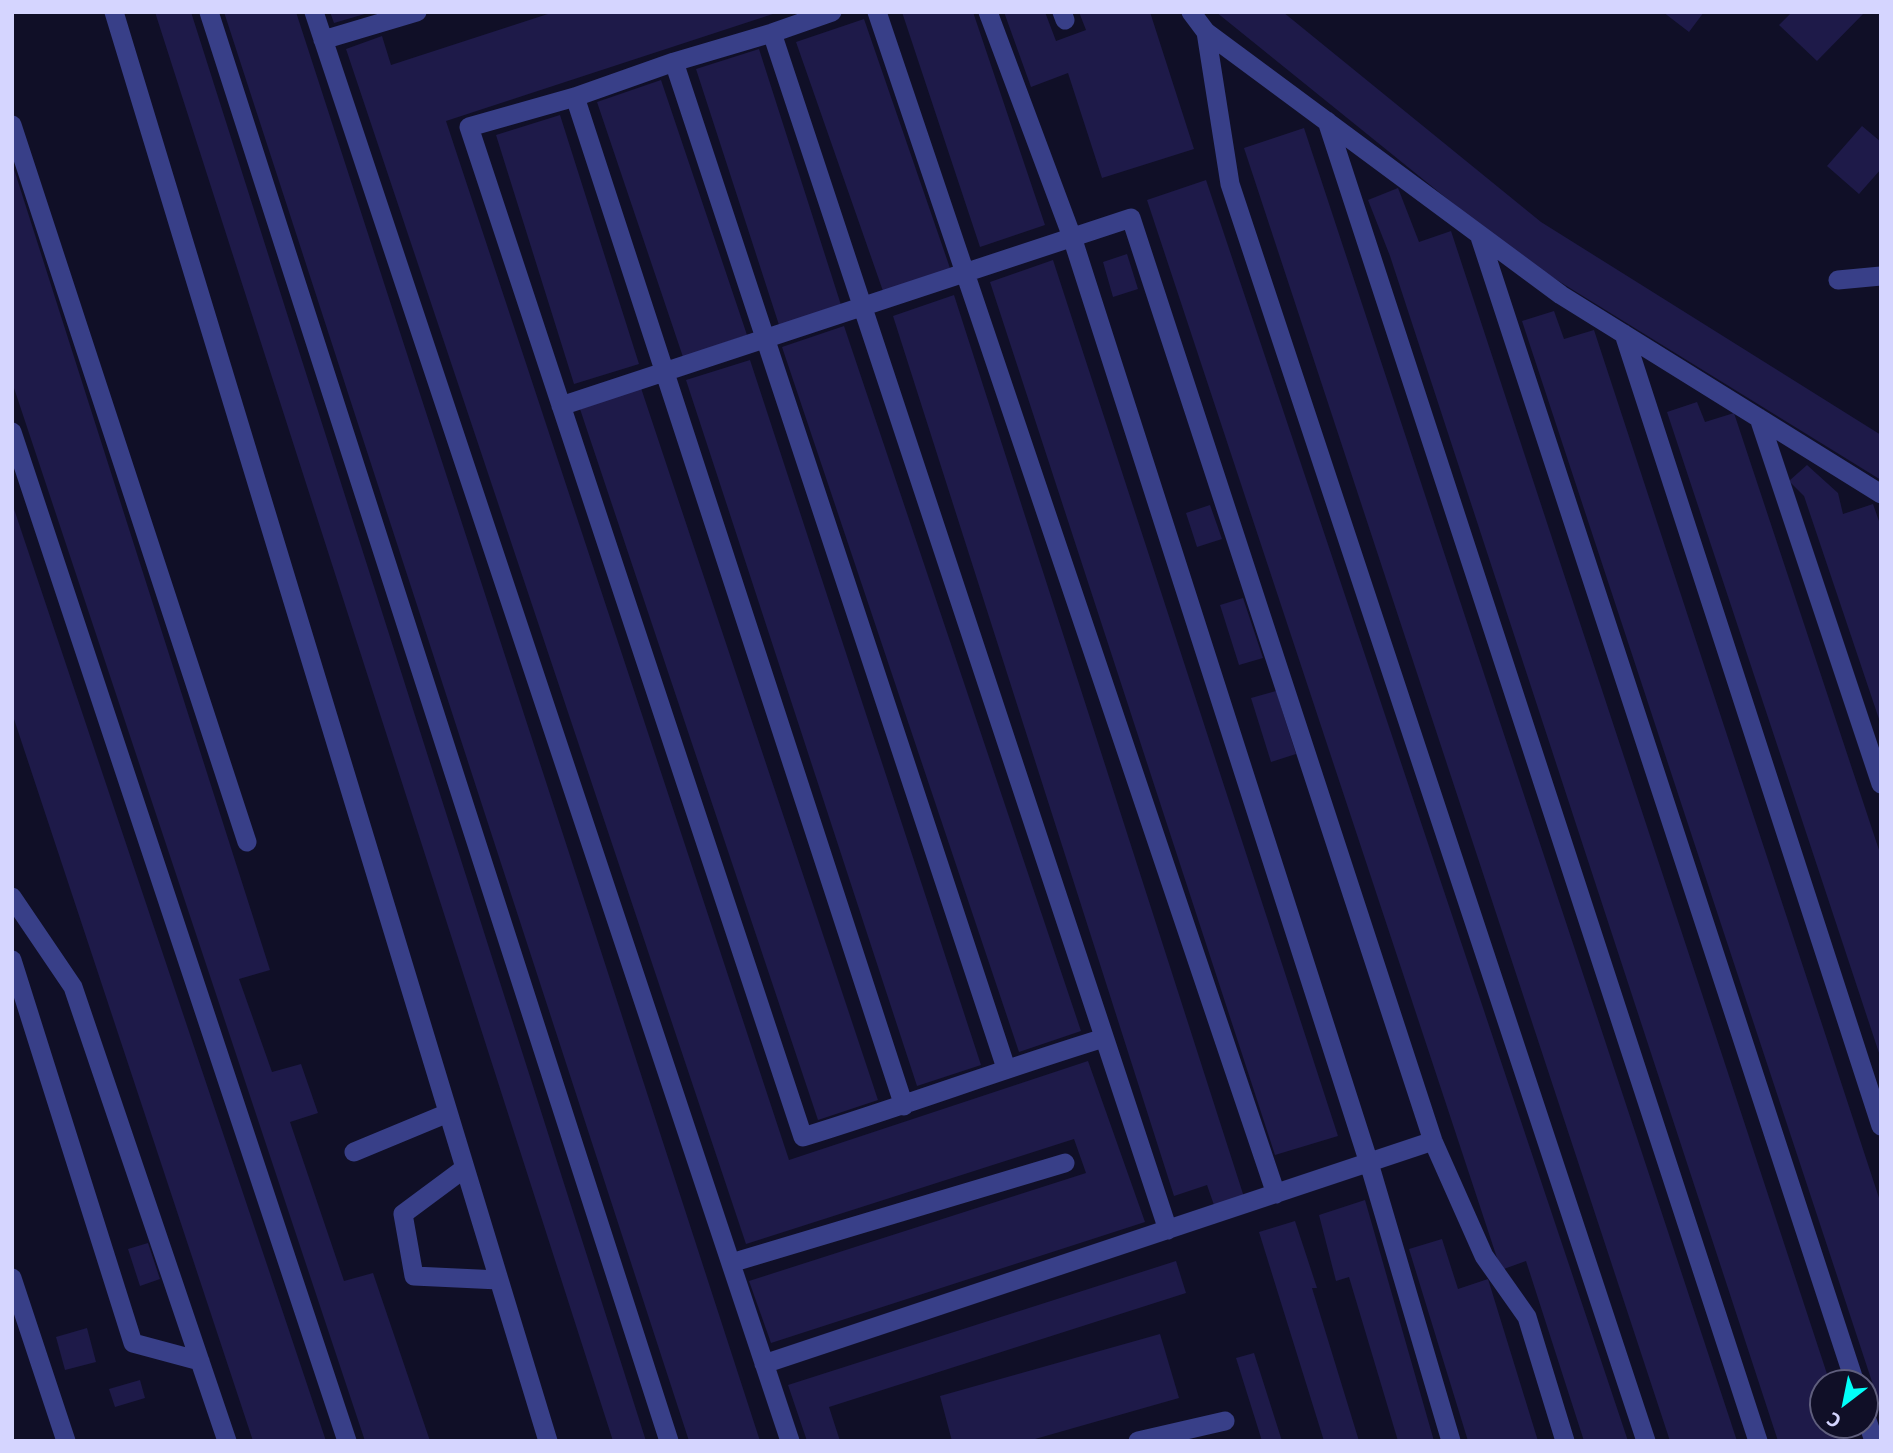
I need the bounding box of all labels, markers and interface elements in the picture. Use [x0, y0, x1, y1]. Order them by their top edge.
north arrow [1809, 1369, 1879, 1439]
text: С [1822, 1406, 1846, 1434]

